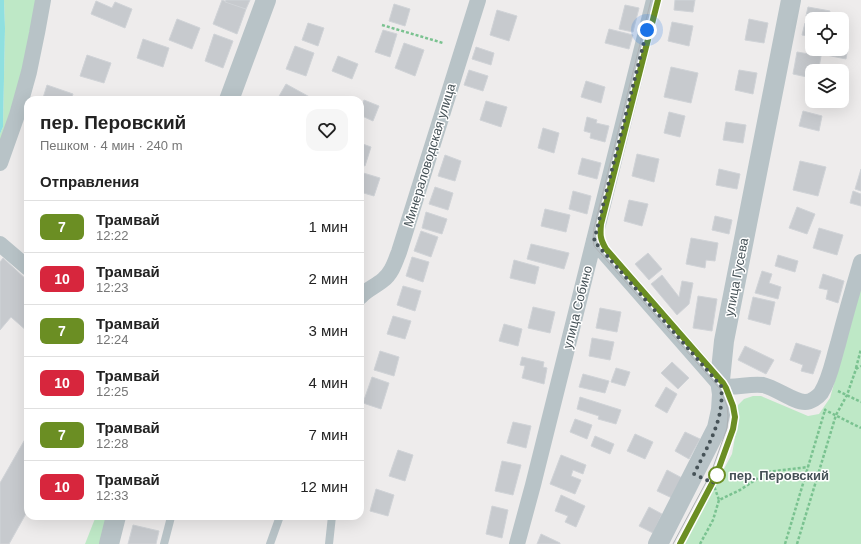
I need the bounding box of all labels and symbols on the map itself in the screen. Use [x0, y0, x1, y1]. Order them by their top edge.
your location [637, 20, 657, 40]
street label: Минераловодская улица [400, 81, 459, 229]
street label: улица Гусева [722, 236, 752, 318]
street label: улица Собино [560, 264, 595, 350]
marker: пер. Перовский [708, 466, 726, 484]
place label: пер. Перовский [729, 468, 829, 483]

